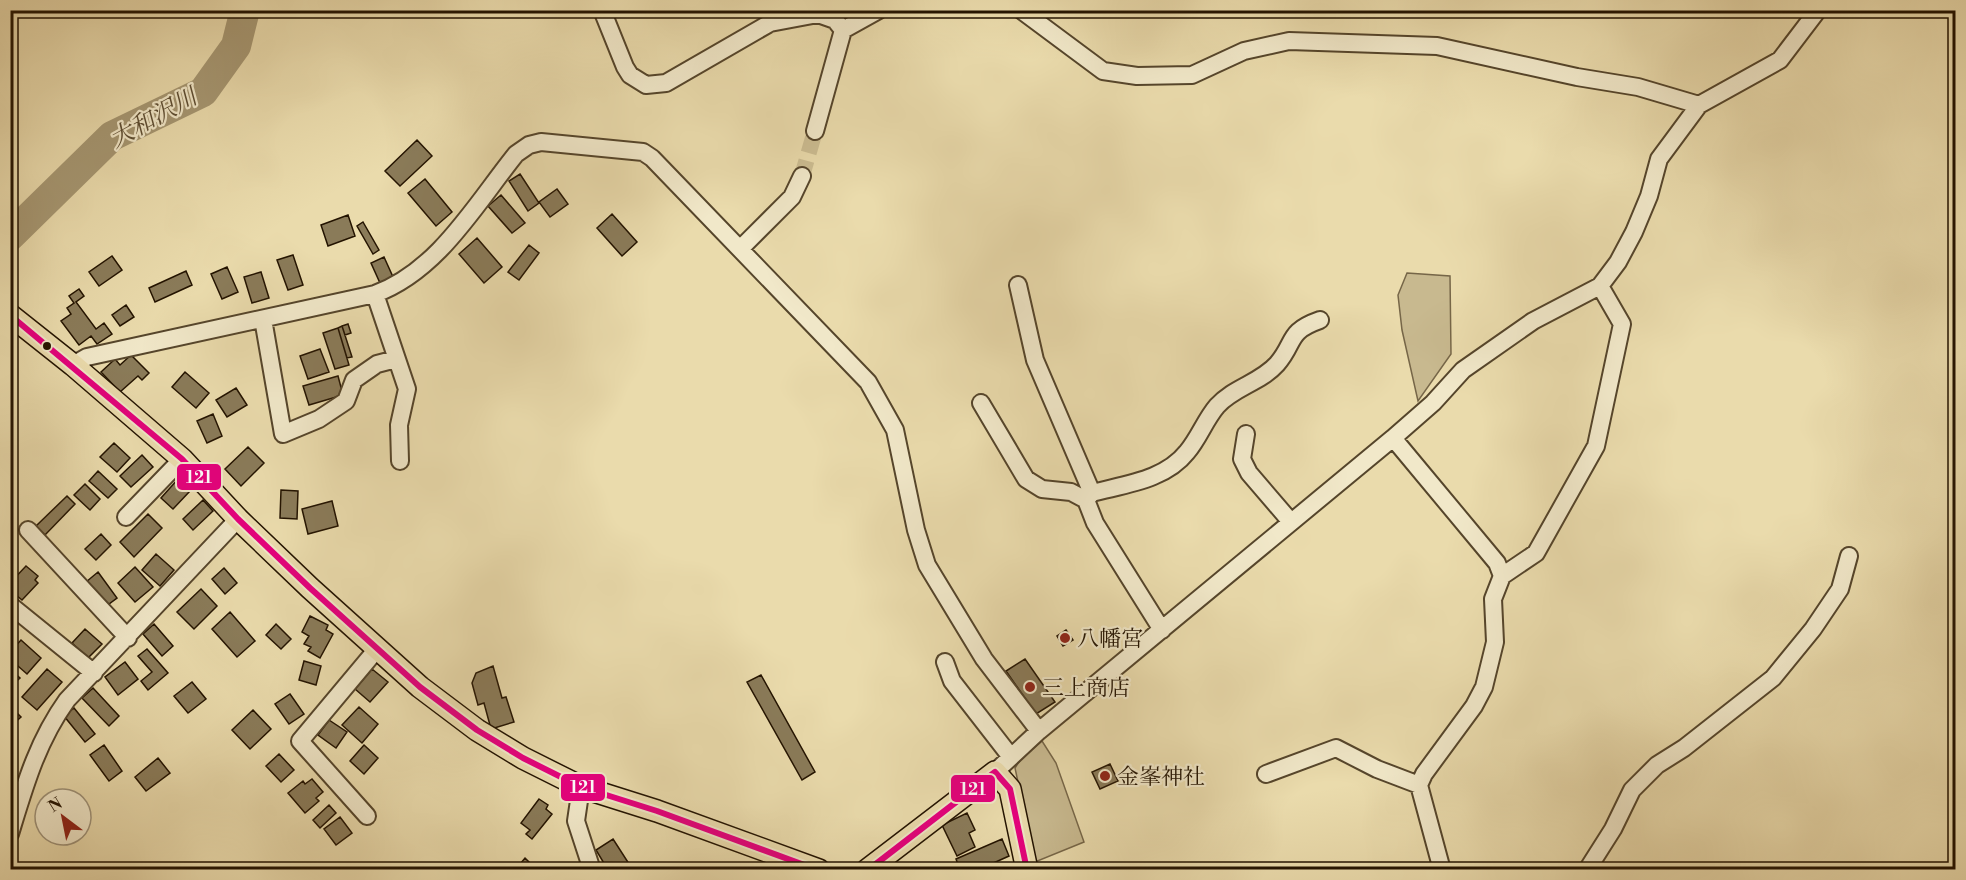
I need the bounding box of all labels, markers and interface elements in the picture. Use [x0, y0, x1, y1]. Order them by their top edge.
water label: 大和沢川 [104, 81, 205, 155]
unlabelled marker [41, 340, 53, 352]
line badge: 121 [176, 463, 222, 491]
text: 121 [186, 468, 212, 488]
place label: 八幡宮 [1077, 626, 1143, 653]
marker: 八幡宮 [1058, 631, 1072, 645]
place label: 三上商店 [1042, 675, 1130, 702]
marker: 三上商店 [1023, 680, 1037, 694]
place label: 金峯神社 [1117, 764, 1205, 791]
marker: 金峯神社 [1098, 769, 1112, 783]
line badge: 121 [560, 773, 606, 802]
line badge: 121 [950, 774, 996, 803]
text: 121 [570, 778, 596, 798]
text: 121 [960, 780, 986, 800]
north arrow [33, 787, 93, 847]
text: N [45, 793, 67, 817]

